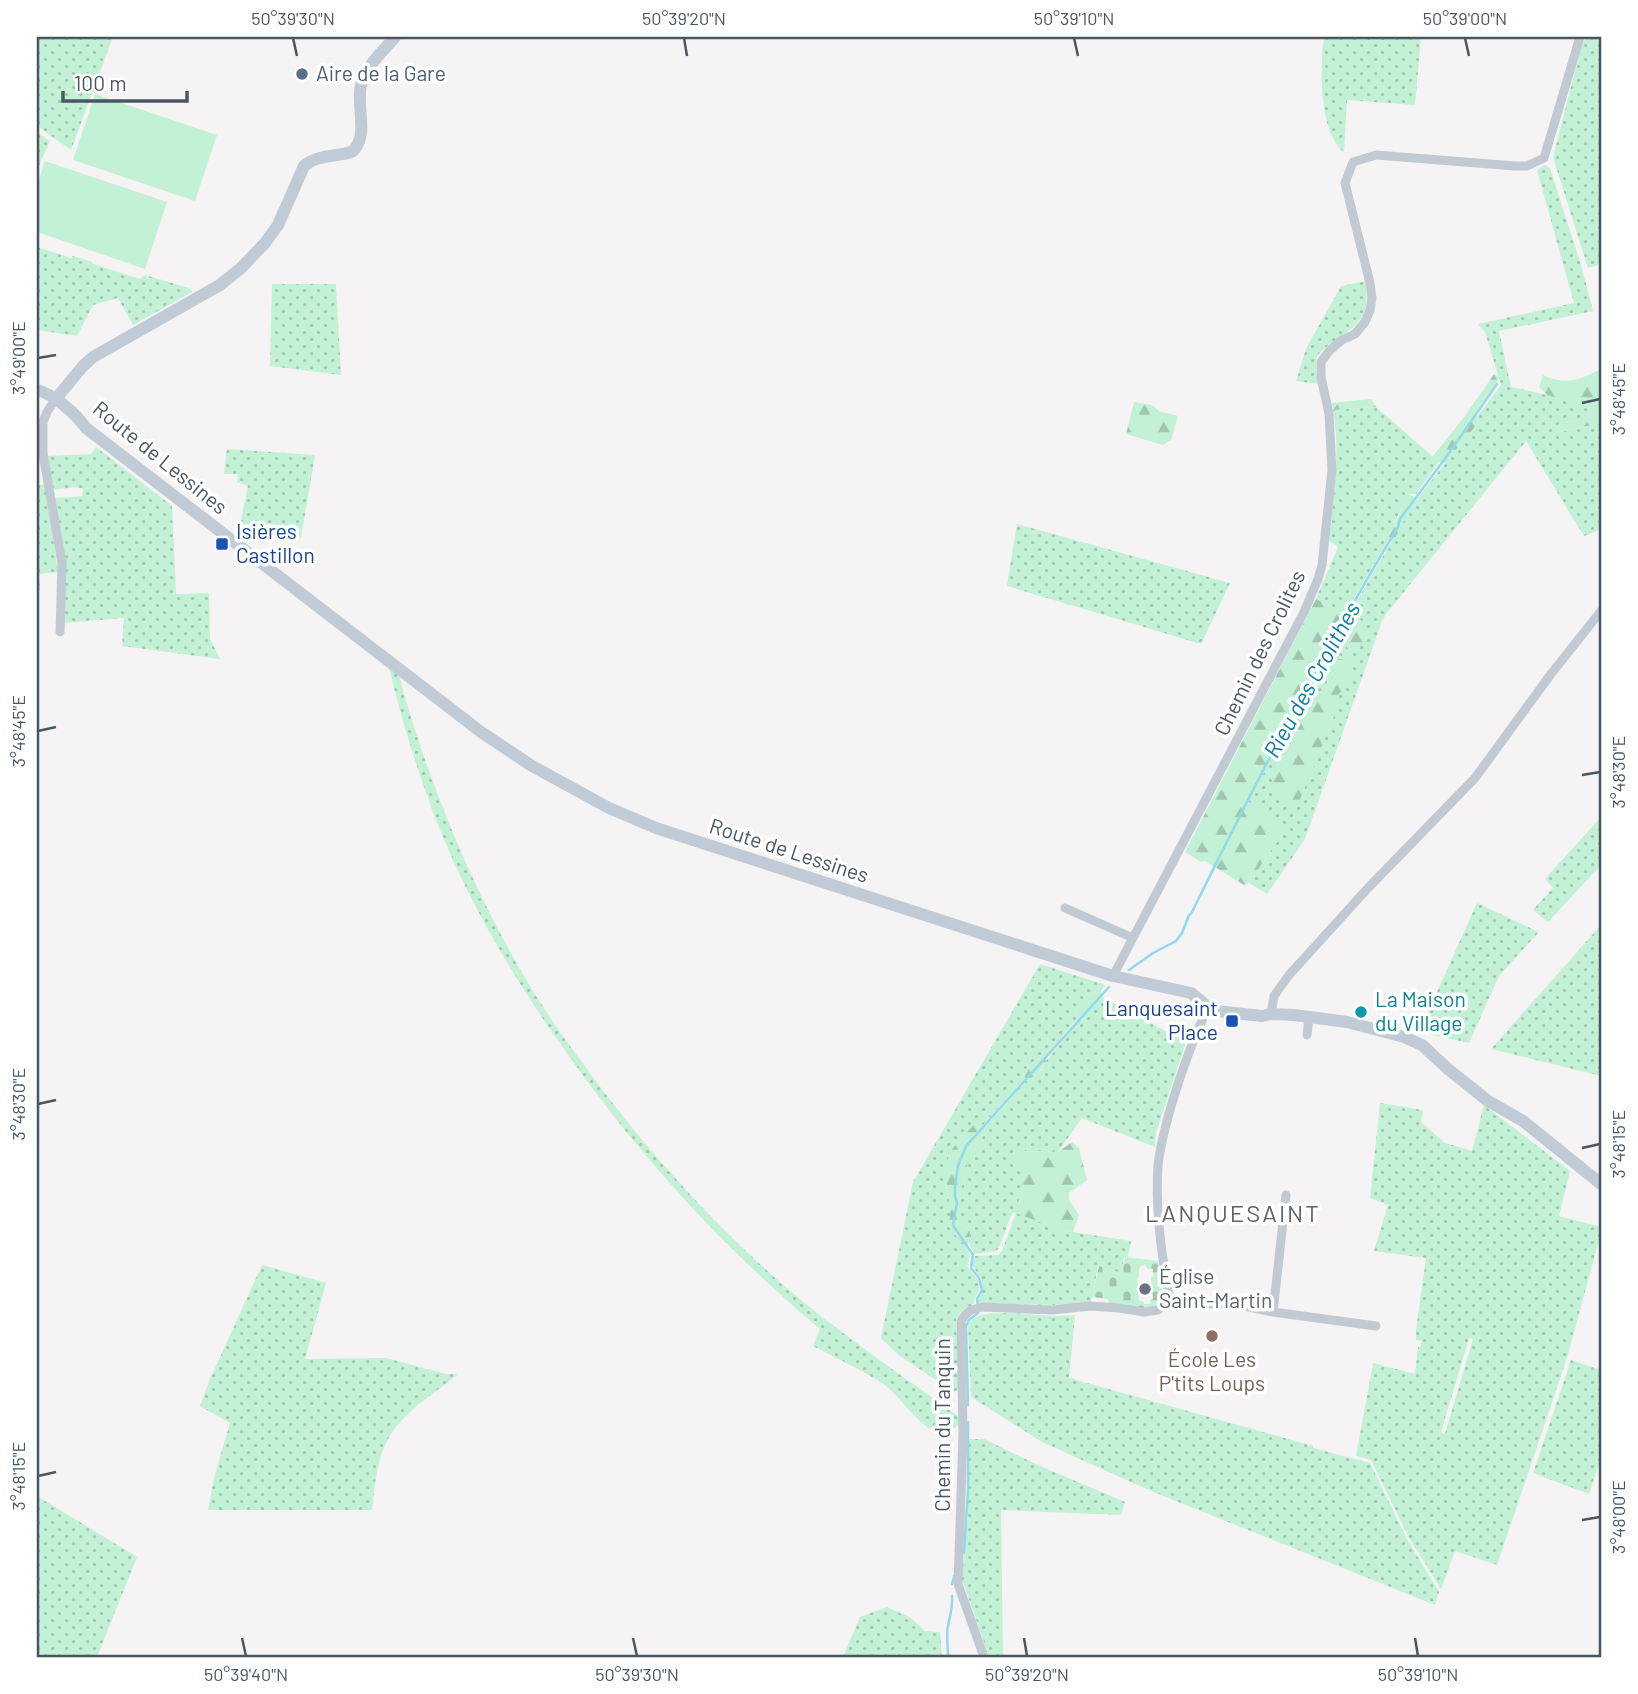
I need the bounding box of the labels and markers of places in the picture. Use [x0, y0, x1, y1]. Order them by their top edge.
place label: Aire de la Gare [316, 60, 446, 85]
marker: Aire de la Gare [294, 66, 310, 82]
place label: Isières Castillon [236, 518, 315, 567]
marker: Isières Castillon [214, 536, 230, 552]
place label: La Maison du Village [1375, 986, 1466, 1035]
place label: Lanquesaint Place [1105, 995, 1218, 1044]
marker: La Maison du Village [1353, 1004, 1369, 1020]
marker: Lanquesaint Place [1224, 1013, 1240, 1029]
place label: Église Saint-Martin [1159, 1263, 1272, 1312]
marker: Église Saint-Martin [1137, 1281, 1153, 1297]
marker: École Les P'tits Loups [1204, 1328, 1220, 1344]
place label: École Les P'tits Loups [1159, 1346, 1265, 1395]

